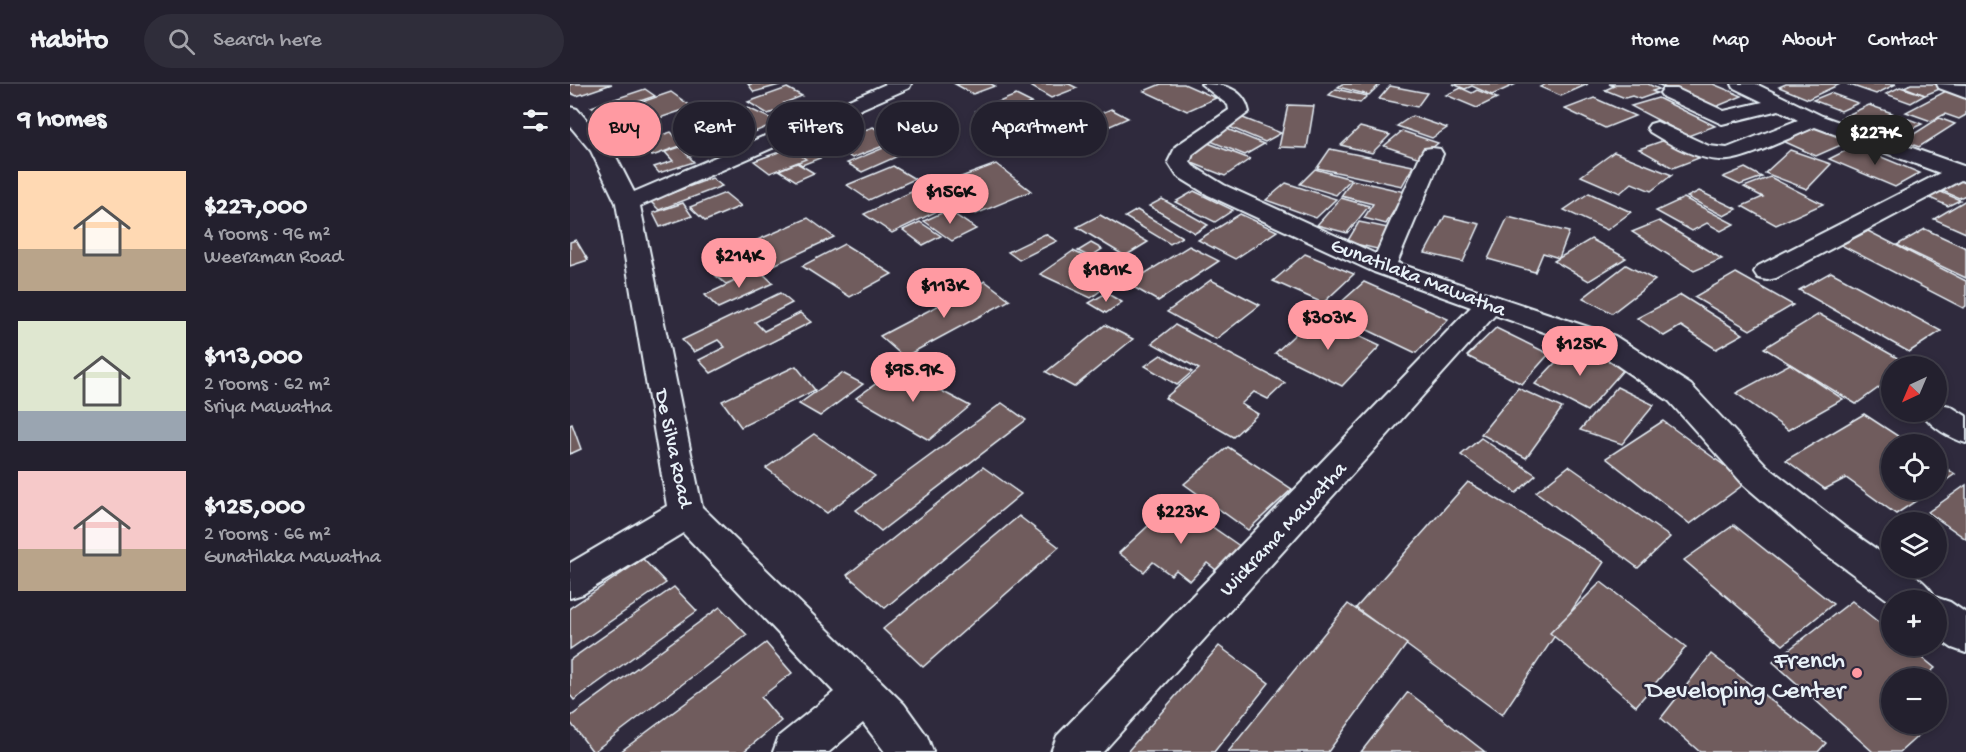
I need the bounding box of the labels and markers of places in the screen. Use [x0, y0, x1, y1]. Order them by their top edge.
pin: $227K [1833, 115, 1917, 166]
pin: $156K [908, 174, 992, 225]
pin: $214K [697, 238, 781, 289]
pin: $181K [1064, 252, 1148, 303]
pin: $113K [902, 268, 986, 319]
pin: $303K [1286, 300, 1370, 351]
pin: $125K [1538, 326, 1622, 377]
pin: $95.9K [864, 352, 962, 403]
pin: $223K [1139, 494, 1223, 545]
place label: French Developing Center [1644, 647, 1848, 708]
marker: French Developing Center [1850, 666, 1864, 680]

